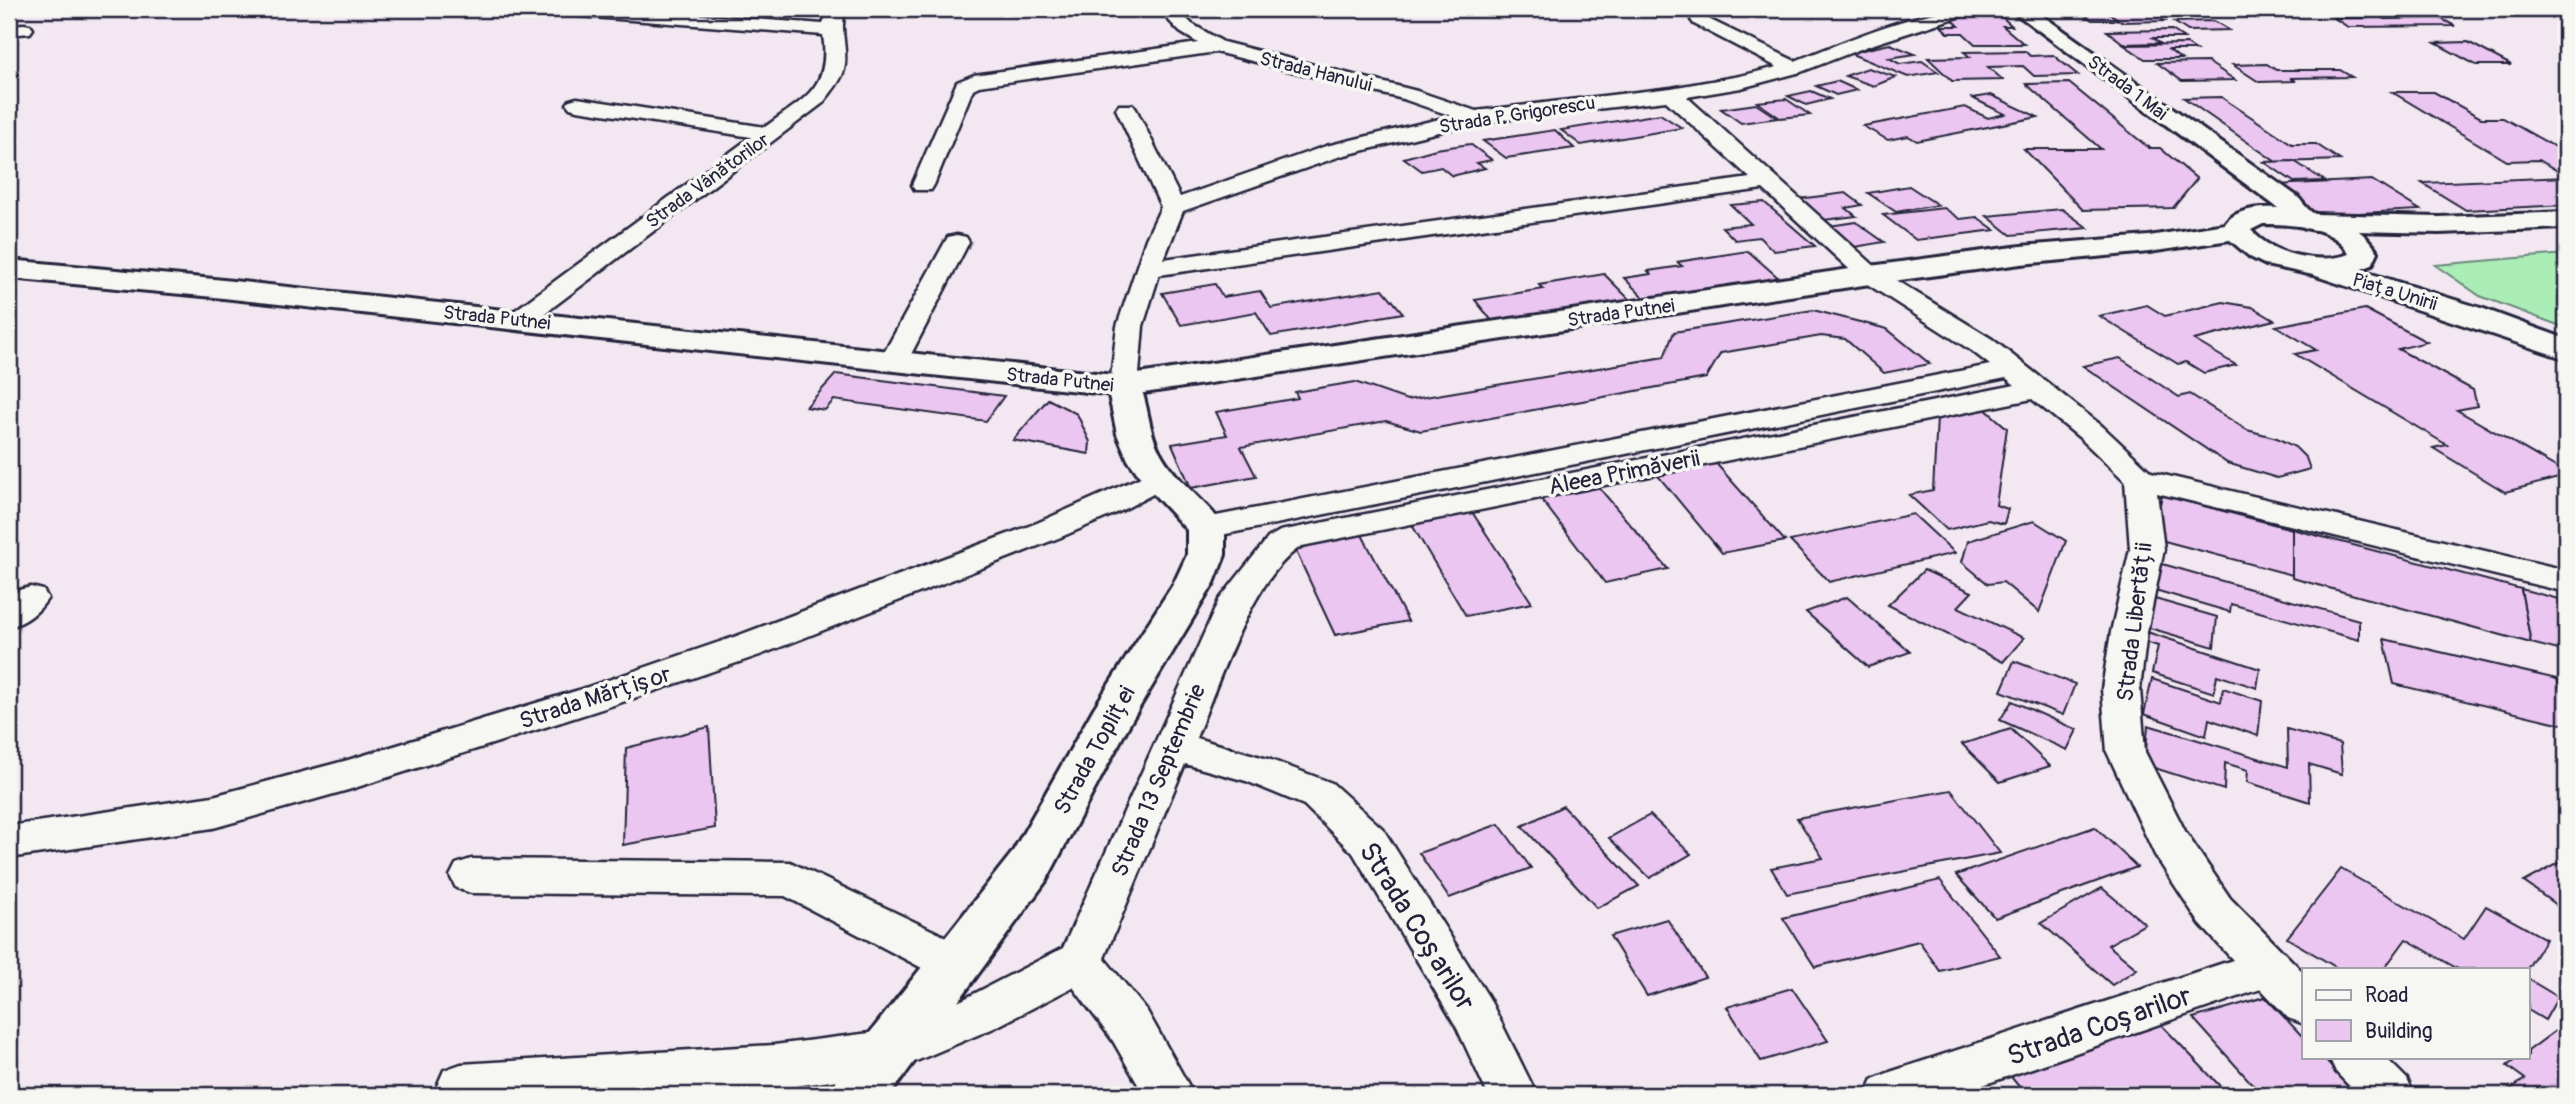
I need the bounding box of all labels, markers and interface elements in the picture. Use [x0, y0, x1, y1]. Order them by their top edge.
street label: Strada Hanului [1257, 46, 1374, 97]
street label: Strada 1 Mai [2083, 50, 2172, 126]
street label: Strada P. Grigorescu [1437, 91, 1597, 139]
street label: Strada Vânătorilor [641, 128, 774, 234]
street label: Piața Unirii [2349, 268, 2440, 316]
street label: Strada Putnei [1566, 294, 1676, 332]
street label: Strada Putnei [442, 300, 552, 336]
street label: Strada Putnei [1005, 362, 1115, 398]
street label: Aleea Primăverii [1546, 444, 1702, 501]
street label: Strada Libertății [2110, 541, 2159, 703]
street label: Strada Mărțișor [516, 659, 675, 736]
street label: Strada 13 Septembrie [1105, 679, 1212, 881]
street label: Strada Topliței [1047, 681, 1142, 820]
street label: Strada Coșarilor [1351, 836, 1483, 1018]
legend [2302, 968, 2530, 1058]
street label: Strada Coșarilor [2003, 979, 2196, 1074]
text: Road [2365, 982, 2409, 1009]
text: Building [2365, 1018, 2432, 1045]

